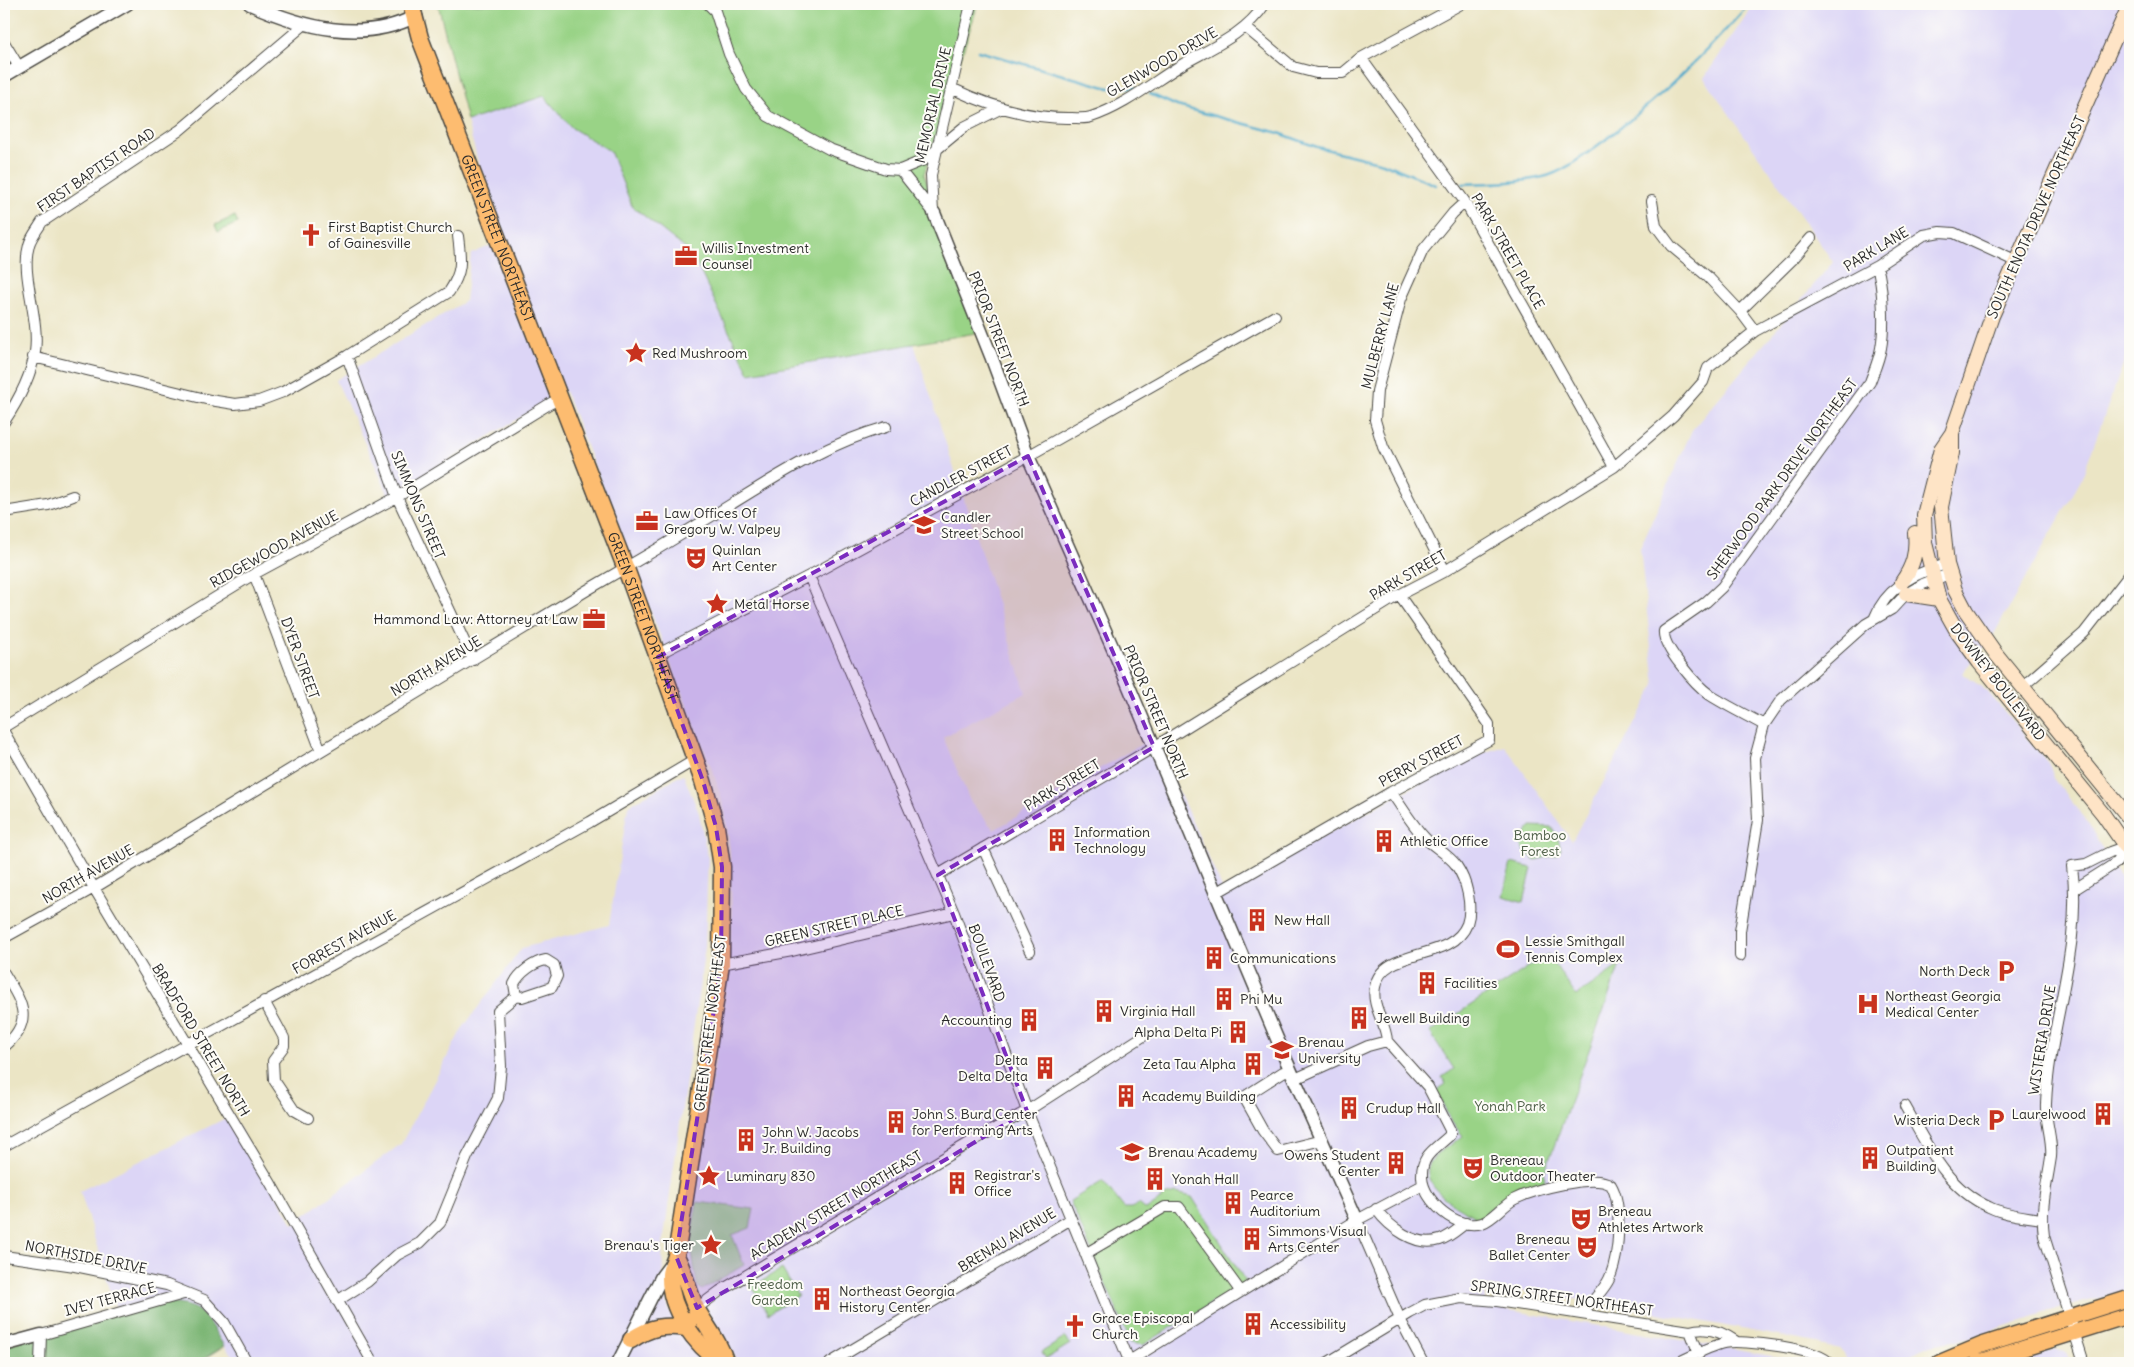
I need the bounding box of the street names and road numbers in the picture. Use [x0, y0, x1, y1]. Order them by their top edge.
street label: GLENWOOD DRIVE [1103, 23, 1221, 101]
street label: MEMORIAL DRIVE [911, 45, 955, 165]
street label: SOUTH ENOTA DRIVE NORTHEAST [1983, 113, 2089, 321]
street label: FIRST BAPTIST ROAD [34, 124, 158, 216]
street label: GREEN STREET NORTHEAST [457, 152, 538, 325]
street label: PARK STREET PLACE [1467, 190, 1549, 312]
street label: PARK LANE [1840, 223, 1912, 275]
street label: PRIOR STREET NORTH [965, 269, 1033, 409]
street label: MULBERRY LANE [1357, 281, 1403, 391]
street label: SHERWOOD PARK DRIVE NORTHEAST [1703, 375, 1861, 583]
street label: CANDLER STREET [907, 441, 1015, 511]
street label: SIMMONS STREET [387, 448, 449, 562]
street label: RIDGEWOOD AVENUE [207, 506, 341, 592]
street label: GREEN STREET NORTHEAST [604, 529, 682, 703]
street label: PARK STREET [1366, 546, 1450, 604]
street label: DYER STREET [277, 615, 323, 701]
street label: DOWNEY BOULEVARD [1947, 620, 2049, 744]
street label: NORTH AVENUE [387, 632, 485, 700]
street label: PRIOR STREET NORTH [1120, 642, 1192, 782]
street label: PERRY STREET [1376, 731, 1466, 791]
street label: PARK STREET [1021, 755, 1103, 815]
street label: NORTH AVENUE [39, 840, 137, 908]
street label: GREEN STREET PLACE [763, 901, 905, 951]
street label: FORREST AVENUE [289, 906, 399, 978]
street label: BOULEVARD [965, 922, 1009, 1004]
street label: GREEN STREET NORTHEAST [690, 933, 730, 1113]
street label: BRADFORD STREET NORTH [148, 960, 254, 1120]
street label: WISTERIA DRIVE [2024, 984, 2060, 1096]
street label: ACADEMY STREET NORTHEAST [747, 1146, 925, 1264]
street label: BRENAU AVENUE [955, 1204, 1059, 1276]
street label: NORTHSIDE DRIVE [24, 1236, 148, 1278]
street label: SPRING STREET NORTHEAST [1470, 1276, 1654, 1320]
street label: IVEY TERRACE [62, 1278, 158, 1320]

